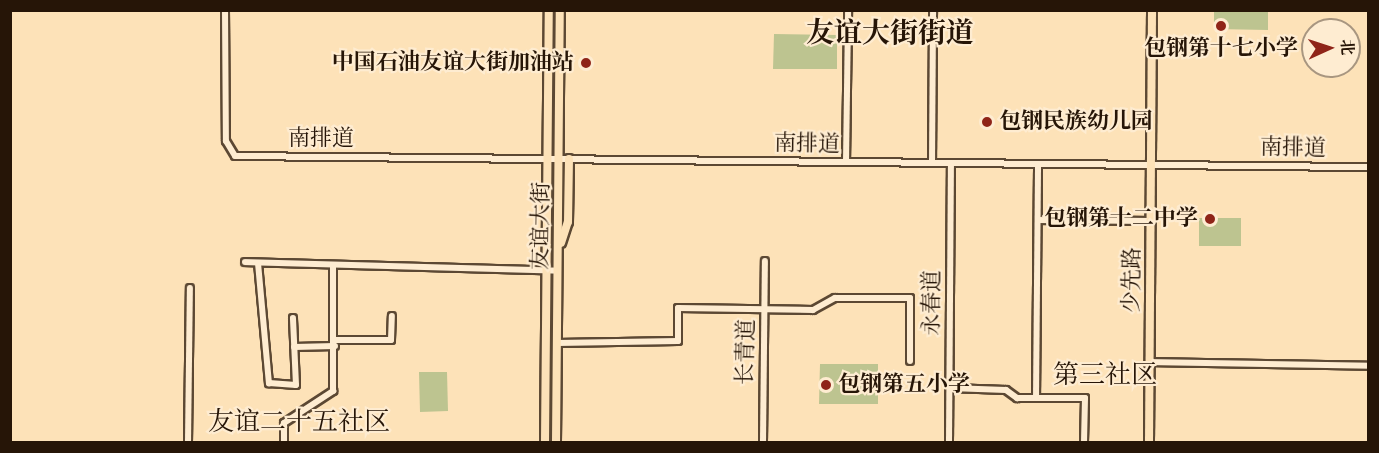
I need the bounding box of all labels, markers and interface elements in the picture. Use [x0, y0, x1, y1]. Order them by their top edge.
district label: 友谊大街街道 [806, 16, 974, 50]
north arrow [1301, 18, 1361, 78]
marker: 包钢第十七小学 [1214, 19, 1228, 33]
place label: 包钢第十七小学 [1144, 36, 1298, 62]
text: 北 [1336, 39, 1358, 56]
place label: 中国石油友谊大街加油站 [332, 50, 574, 76]
marker: 中国石油友谊大街加油站 [579, 56, 593, 70]
place label: 包钢民族幼儿园 [999, 109, 1153, 135]
marker: 包钢民族幼儿园 [980, 115, 994, 129]
street label: 南排道 [288, 126, 354, 152]
street label: 南排道 [774, 130, 840, 158]
street label: 南排道 [1260, 134, 1326, 162]
street label: 友谊大街 [527, 182, 555, 270]
place label: 包钢第十二中学 [1044, 206, 1198, 232]
marker: 包钢第十二中学 [1203, 212, 1217, 226]
street label: 少先路 [1118, 247, 1146, 313]
street label: 永春道 [919, 270, 945, 336]
street label: 长青道 [732, 319, 760, 385]
district label: 第三社区 [1053, 359, 1157, 391]
place label: 包钢第五小学 [838, 372, 970, 398]
marker: 包钢第五小学 [819, 378, 833, 392]
district label: 友谊二十五社区 [208, 406, 390, 438]

